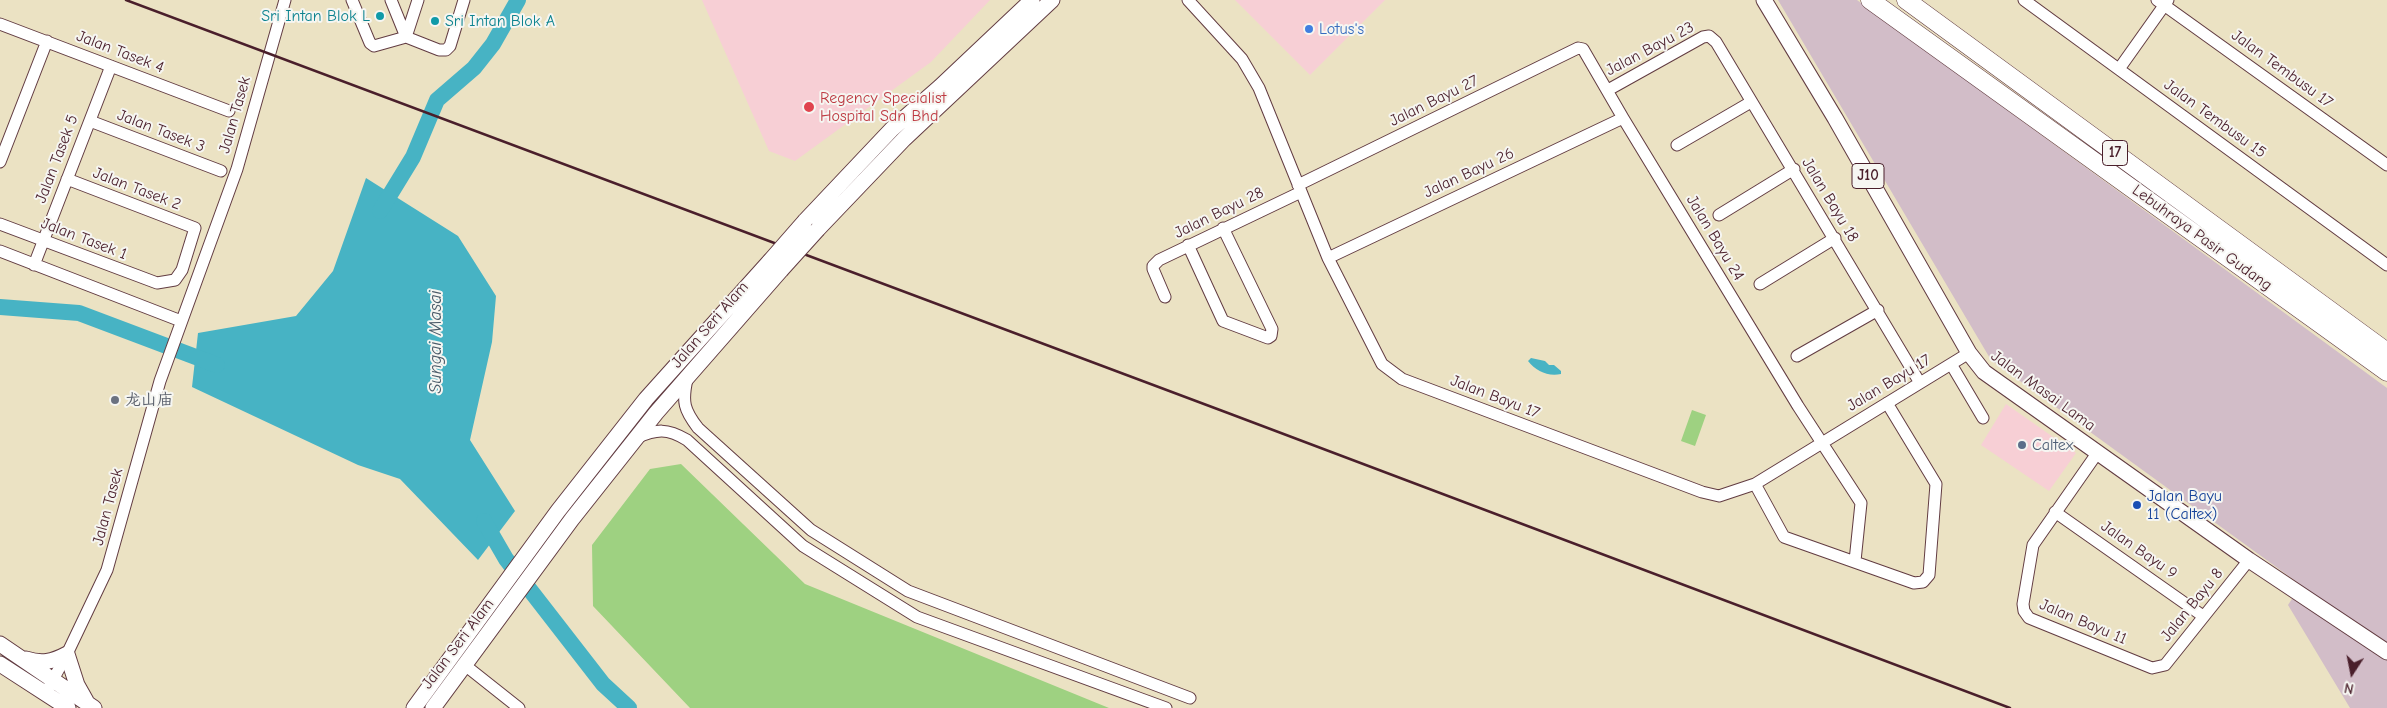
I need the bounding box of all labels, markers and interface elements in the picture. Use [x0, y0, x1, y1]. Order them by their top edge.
place label: Sri Intan Blok L [261, 6, 370, 26]
marker: Sri Intan Blok L [374, 10, 386, 22]
place label: Sri Intan Blok A [445, 11, 555, 31]
marker: Sri Intan Blok A [429, 15, 441, 27]
street label: Jalan Bayu 23 [1603, 18, 1697, 80]
place label: Lotus's [1319, 19, 1364, 39]
marker: Lotus's [1303, 23, 1315, 35]
street label: Jalan Tembusu 17 [2228, 26, 2336, 112]
street label: Jalan Tasek 4 [74, 27, 166, 77]
street label: Jalan Bayu 27 [1387, 71, 1481, 131]
street label: Jalan Tasek [215, 74, 255, 156]
street label: Jalan Tembusu 15 [2160, 75, 2270, 163]
place label: Regency Specialist Hospital Sdn Bhd [820, 88, 946, 126]
marker: Regency Specialist Hospital Sdn Bhd [802, 100, 816, 114]
street label: Jalan Tasek 3 [114, 105, 208, 157]
street label: Jalan Tasek 5 [31, 112, 83, 206]
road number: 17 [2102, 140, 2128, 166]
street label: Jalan Bayu 26 [1421, 144, 1517, 202]
street label: Jalan Bayu 18 [1797, 154, 1863, 246]
street label: Jalan Tasek 2 [90, 163, 184, 215]
road number: J10 [1852, 164, 1884, 188]
street label: Lebuhraya Pasir Gudang [2128, 181, 2276, 295]
street label: Jalan Bayu 28 [1171, 183, 1267, 243]
street label: Jalan Bayu 24 [1682, 192, 1748, 284]
street label: Jalan Tasek 1 [38, 214, 130, 264]
street label: Jalan Seri Alam [667, 278, 753, 372]
water label: Sungai Masai [425, 290, 447, 394]
street label: Jalan Masai Lama [1987, 347, 2099, 435]
street label: Jalan Bayu 17 [1844, 350, 1934, 416]
street label: Jalan Bayu 17 [1448, 371, 1542, 423]
place label: 龙山庙 [125, 390, 173, 410]
marker: 龙山庙 [109, 394, 121, 406]
place label: Caltex [2032, 435, 2073, 455]
marker: Caltex [2016, 439, 2028, 451]
street label: Jalan Tasek [89, 466, 127, 548]
place label: Jalan Bayu 11 (Caltex) [2147, 486, 2222, 524]
marker: Jalan Bayu 11 (Caltex) [2131, 499, 2143, 511]
street label: Jalan Bayu 9 [2097, 517, 2181, 583]
street label: Jalan Bayu 8 [2157, 565, 2227, 645]
street label: Jalan Seri Alam [418, 595, 498, 693]
street label: Jalan Bayu 11 [2036, 595, 2130, 649]
north arrow [2327, 648, 2377, 698]
text: N [2343, 679, 2355, 697]

